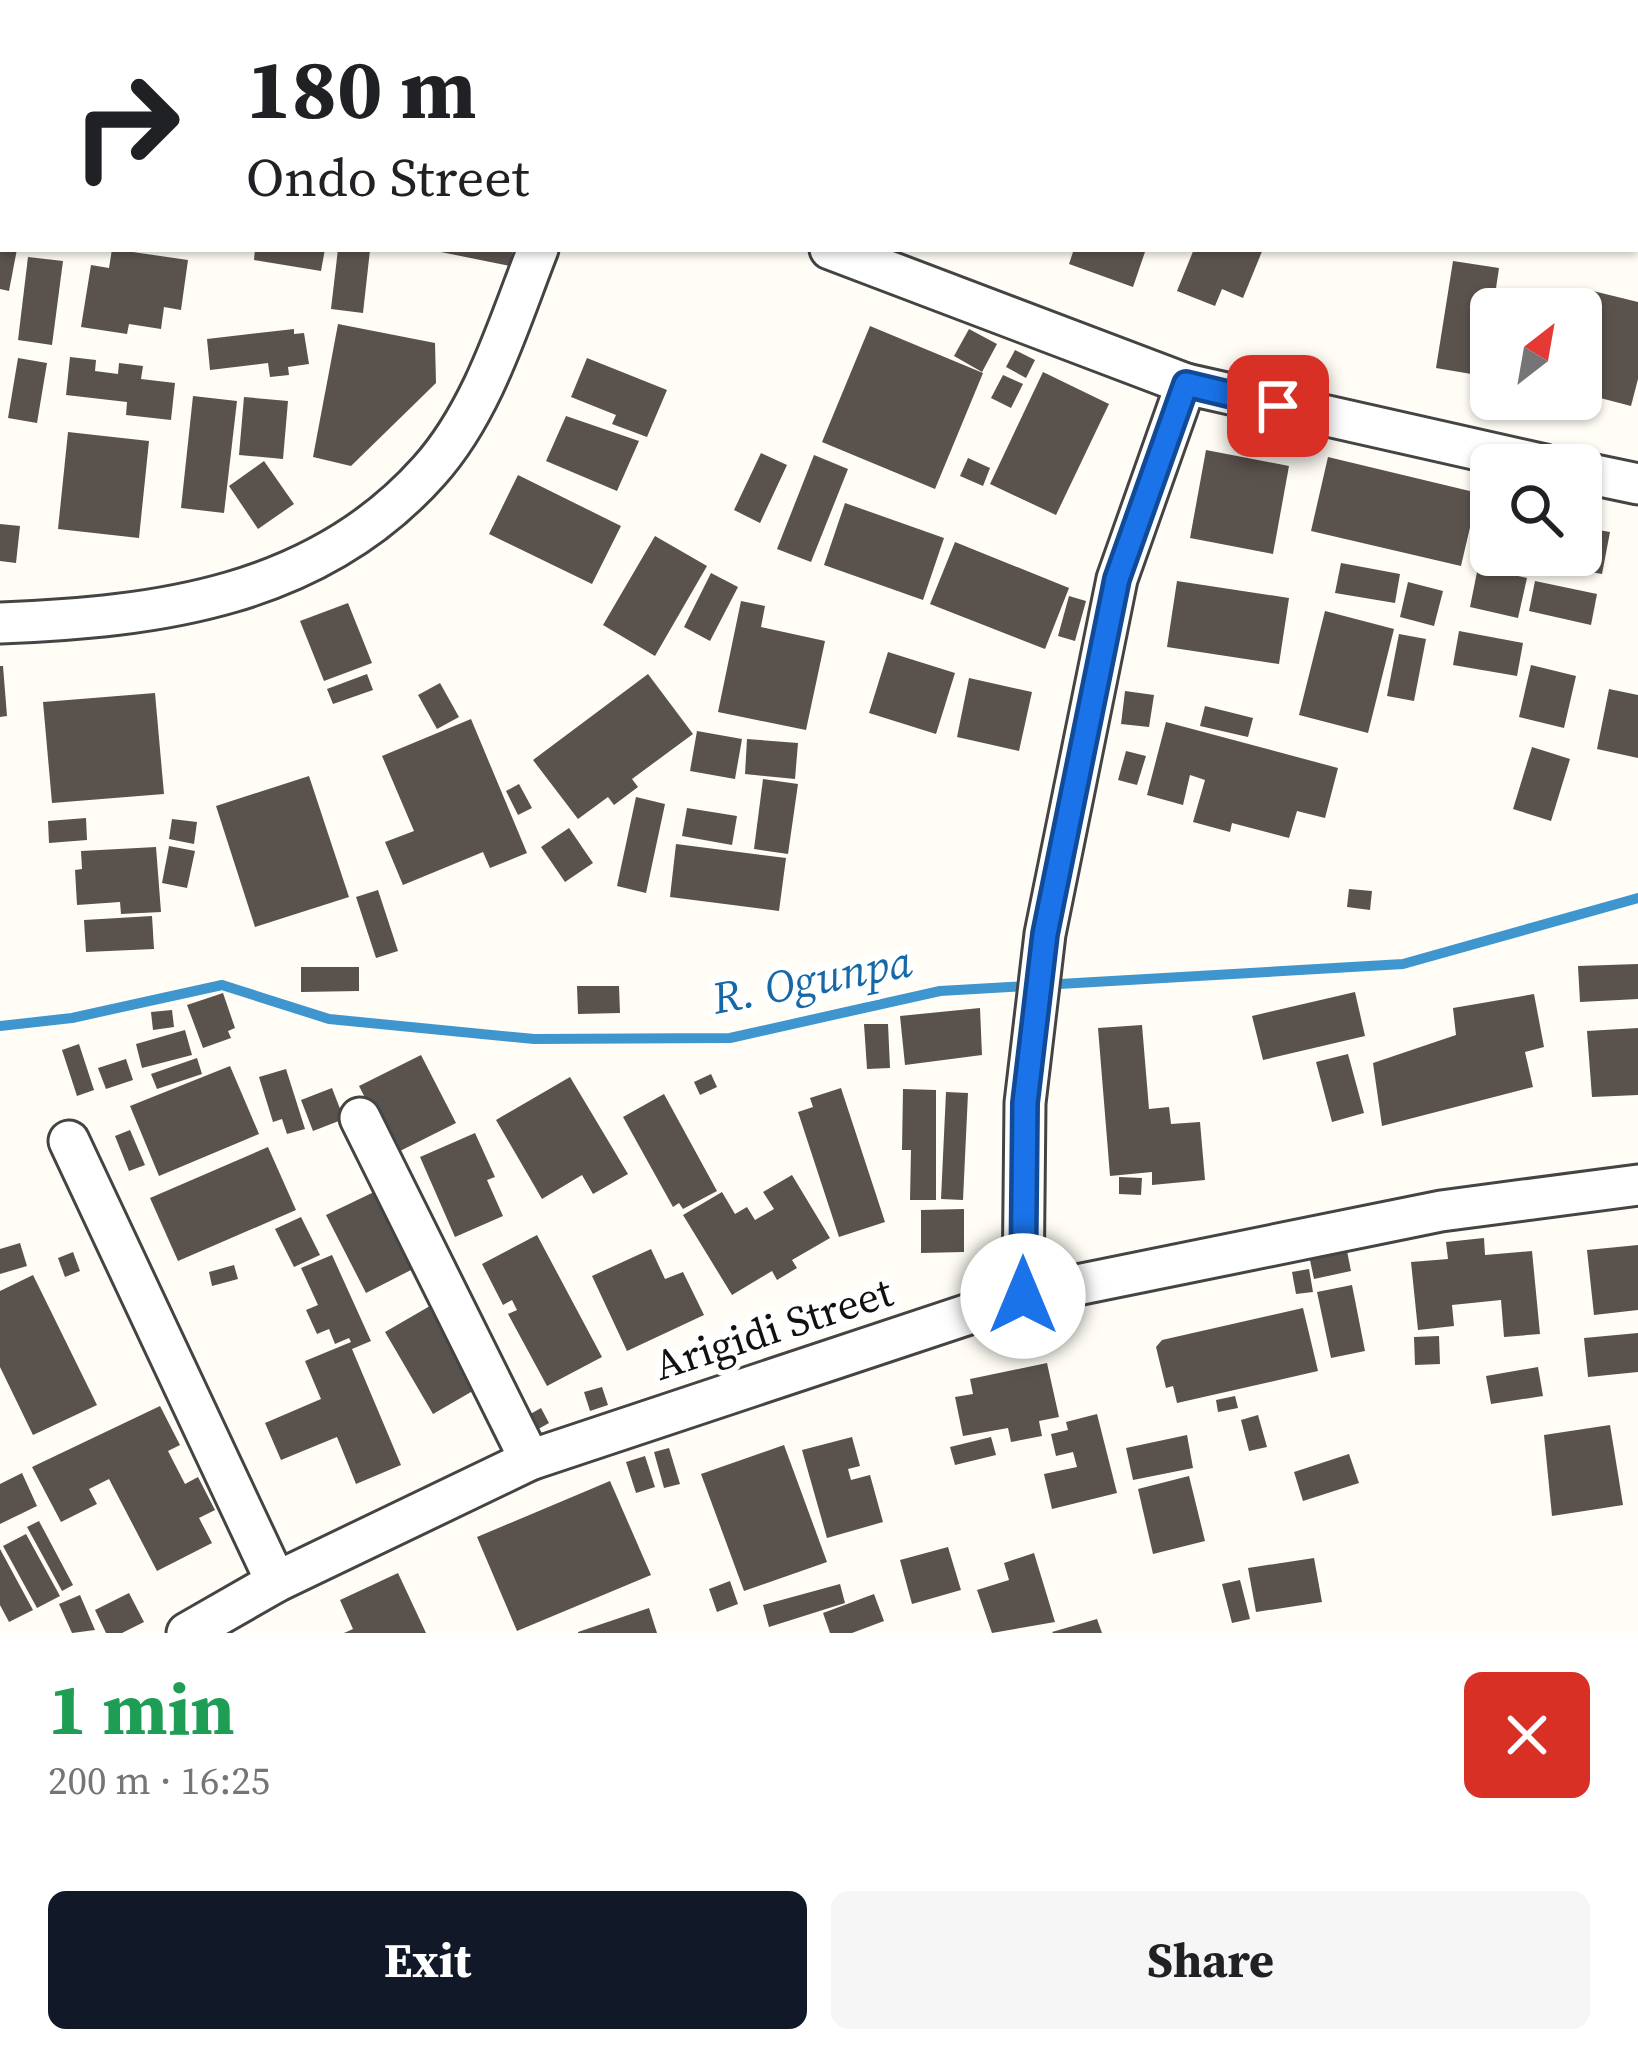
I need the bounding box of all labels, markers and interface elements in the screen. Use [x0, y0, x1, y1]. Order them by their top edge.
text: 180 m [246, 31, 477, 146]
icon: right [48, 48, 204, 204]
text: Ondo Street [246, 140, 529, 214]
north arrow [1470, 288, 1602, 420]
map controls [1470, 288, 1602, 576]
pin [1227, 355, 1329, 457]
icon: arrive [1245, 373, 1311, 439]
button: search [1470, 444, 1602, 576]
water label: R. Ogunpa [706, 929, 918, 1029]
position arrow [960, 1233, 1086, 1359]
street label: Arigidi Street [647, 1262, 900, 1394]
text: 1 min [48, 1659, 235, 1758]
button: close [1464, 1672, 1590, 1798]
text: 200 m · 16:25 [48, 1754, 270, 1807]
button: Exit [48, 1891, 807, 2029]
button: Share [831, 1891, 1590, 2029]

